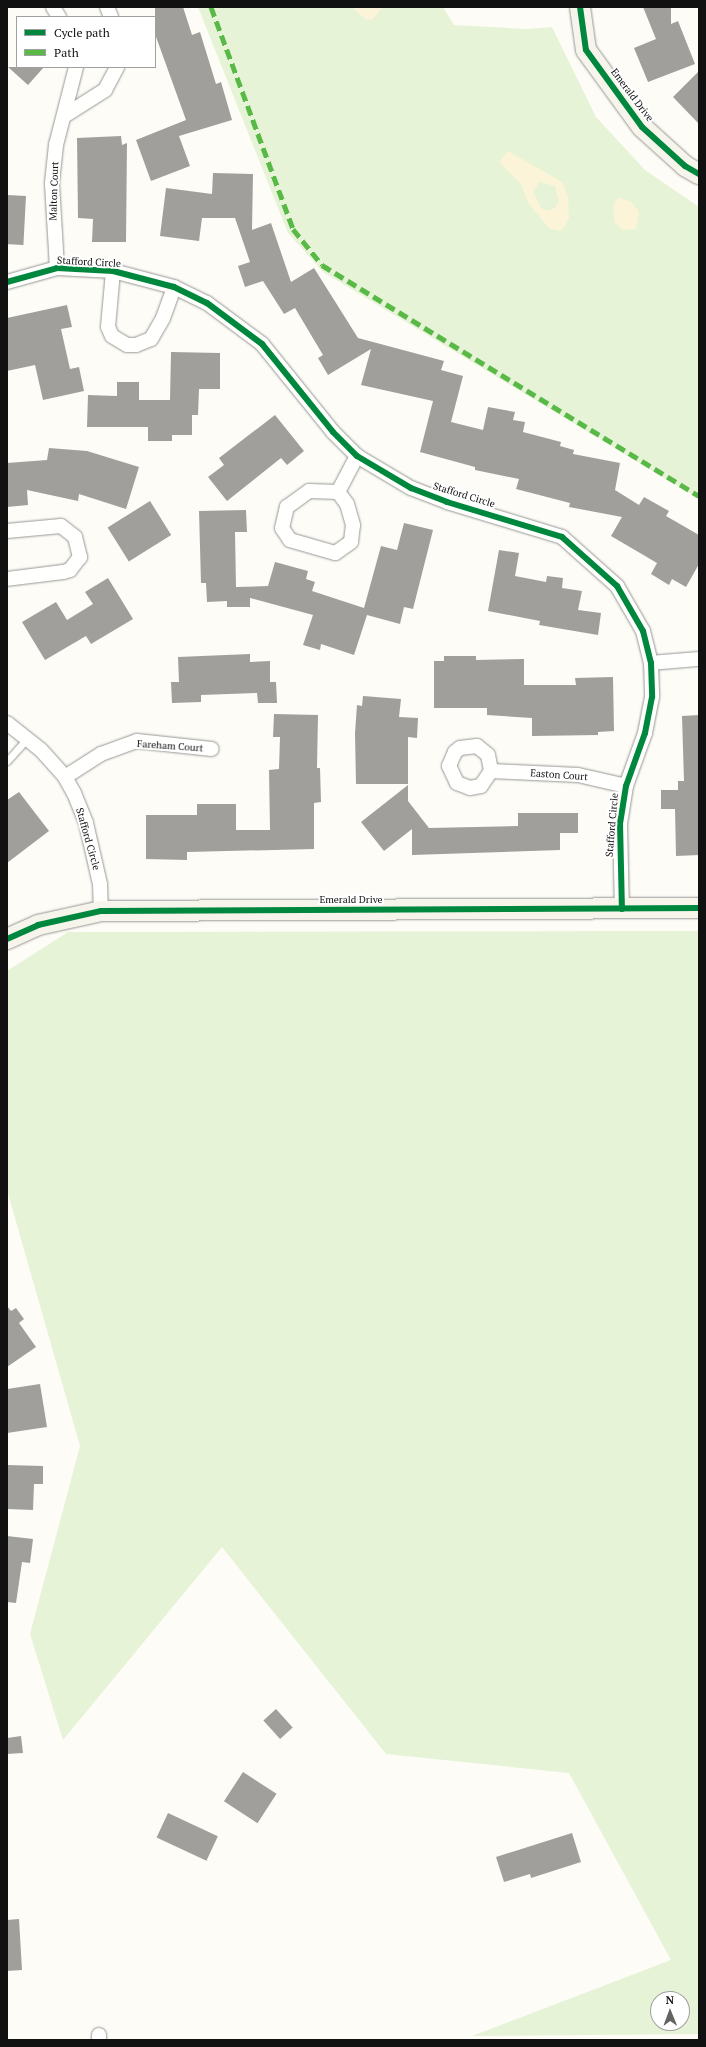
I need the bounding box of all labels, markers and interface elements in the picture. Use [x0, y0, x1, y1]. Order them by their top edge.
legend [16, 16, 156, 68]
text: Cycle path [54, 25, 110, 40]
text: Path [54, 45, 79, 60]
street label: Emerald Drive [608, 66, 656, 124]
street label: Malton Court [47, 161, 61, 221]
street label: Stafford Circle [57, 254, 121, 270]
street label: Stafford Circle [432, 480, 496, 510]
street label: Fareham Court [136, 738, 204, 754]
street label: Easton Court [530, 767, 588, 783]
street label: Stafford Circle [603, 793, 621, 857]
street label: Stafford Circle [73, 807, 103, 871]
street label: Emerald Drive [319, 894, 383, 906]
north arrow [650, 1991, 690, 2031]
text: N [666, 1993, 674, 2007]

